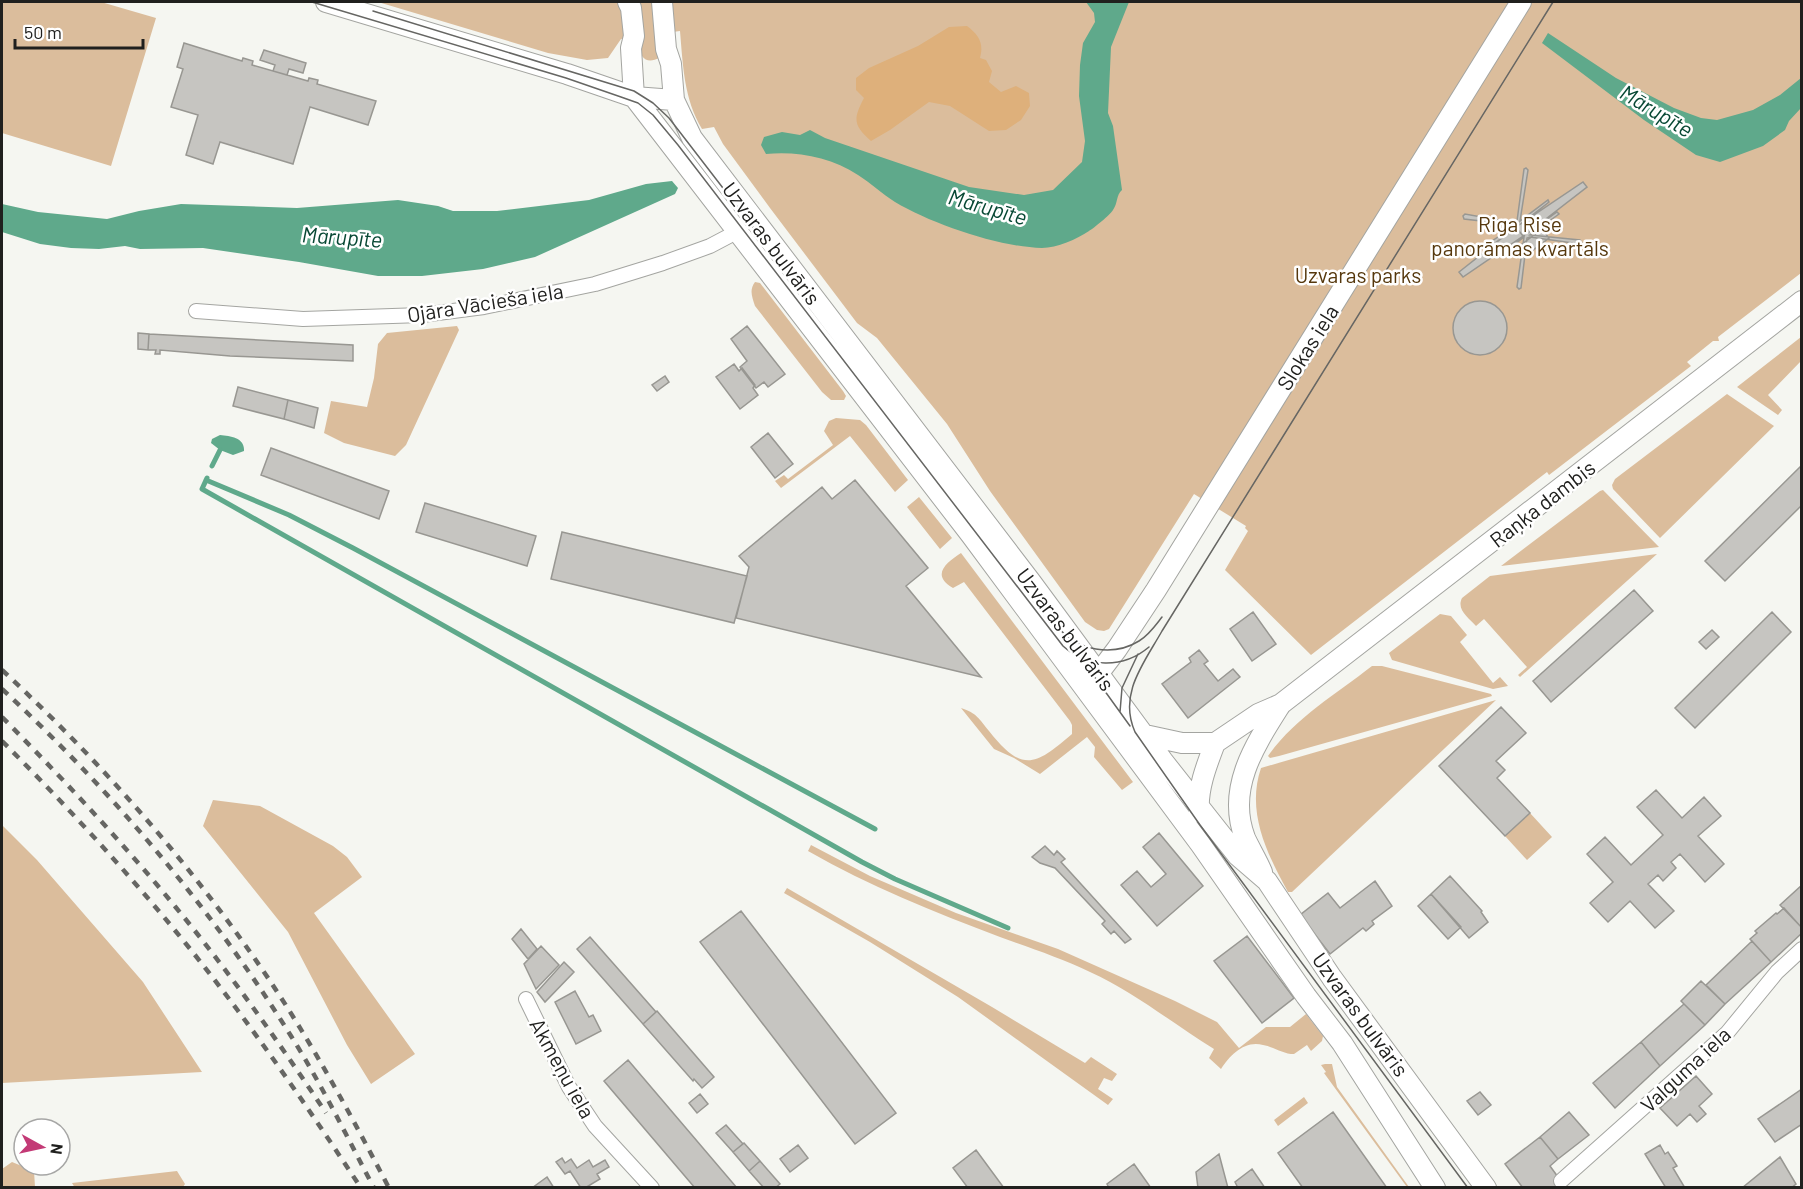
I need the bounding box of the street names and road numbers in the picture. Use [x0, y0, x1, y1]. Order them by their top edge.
street label: Uzvaras bulvāris [718, 177, 826, 309]
street label: Ojāra Vācieša iela [405, 277, 565, 327]
street label: Slokas iela [1271, 300, 1343, 394]
street label: Raņķa dambis [1484, 454, 1600, 552]
street label: Uzvaras bulvāris [1012, 563, 1120, 695]
street label: Uzvaras bulvāris [1308, 947, 1414, 1081]
street label: Akmeņu iela [525, 1014, 601, 1122]
street label: Valguma iela [1635, 1021, 1735, 1117]

